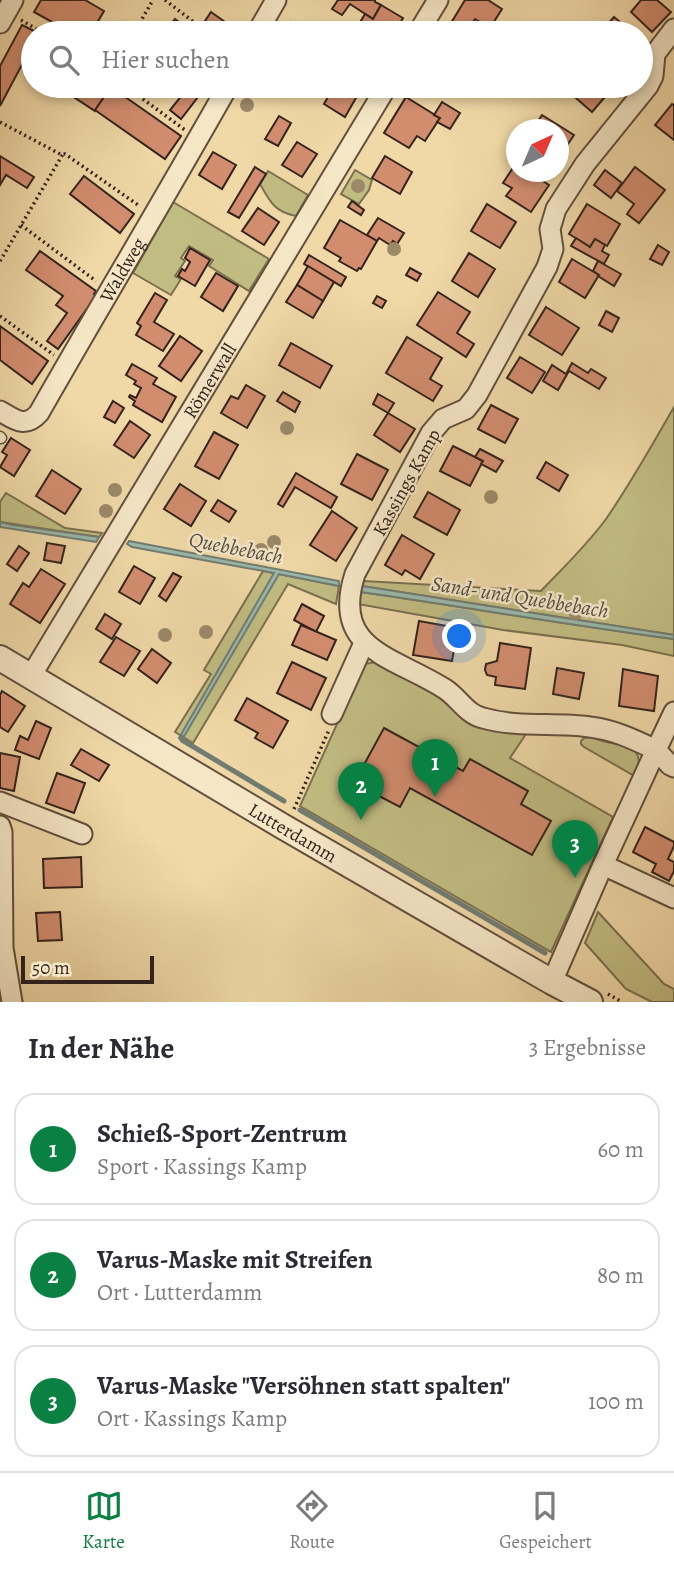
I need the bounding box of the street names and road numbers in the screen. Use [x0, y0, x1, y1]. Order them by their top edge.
street label: Waldweg [93, 232, 152, 308]
street label: Römerwall [177, 338, 243, 424]
street label: Kassings Kamp [367, 424, 447, 541]
street label: Lutterdamm [243, 797, 342, 869]

